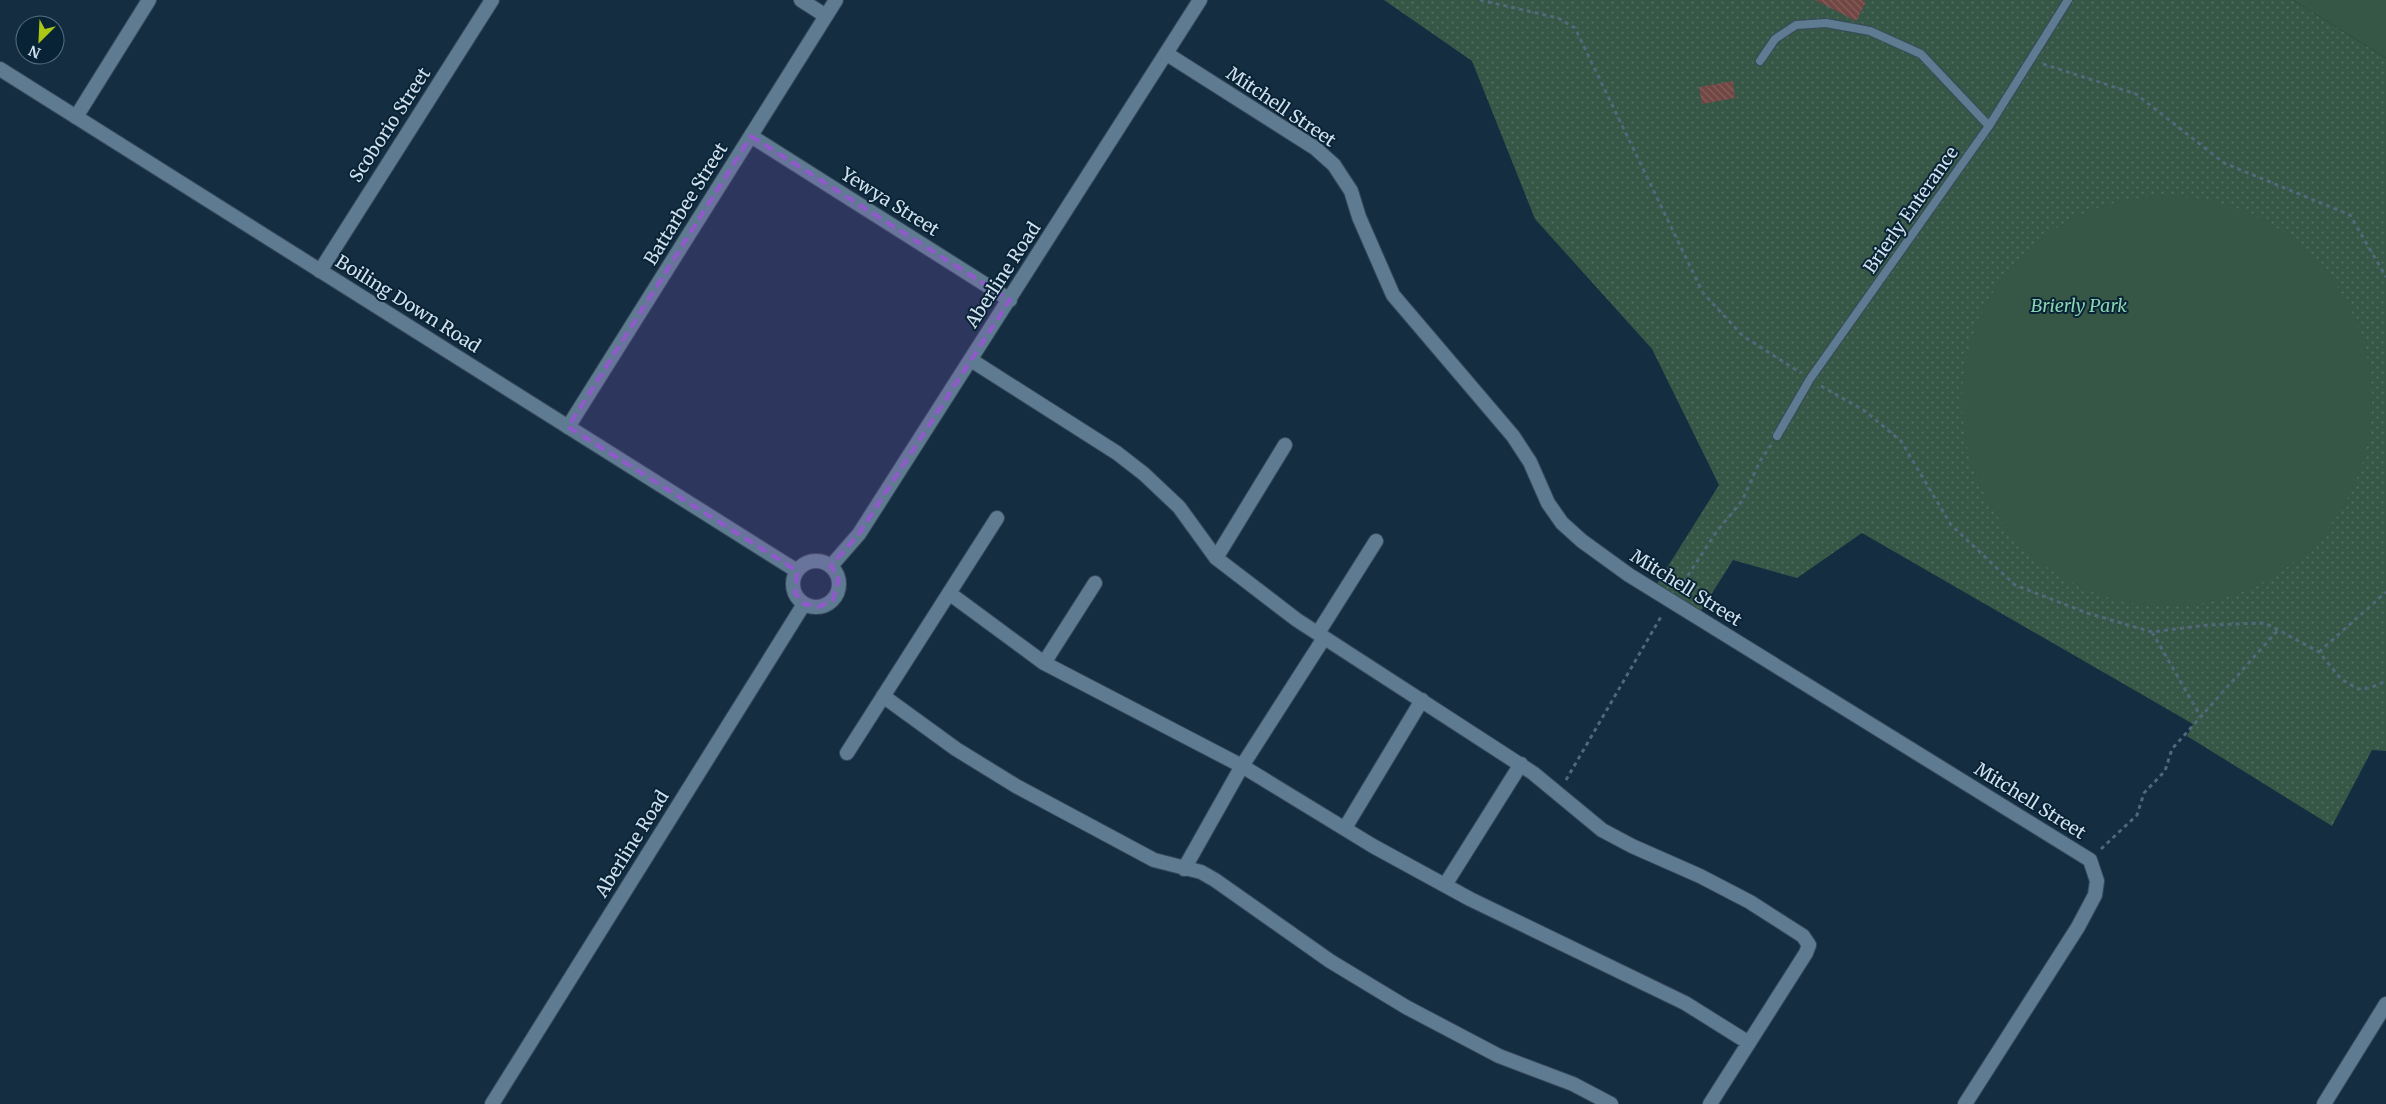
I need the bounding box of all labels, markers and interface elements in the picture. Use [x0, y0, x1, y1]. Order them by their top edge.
north arrow [15, 15, 65, 65]
text: N [26, 41, 43, 62]
street label: Mitchell Street [1222, 62, 1340, 152]
street label: Scoborio Street [344, 63, 435, 186]
street label: Battarbee Street [639, 138, 732, 269]
street label: Brierly Enterance [1858, 142, 1963, 278]
street label: Yewya Street [836, 162, 944, 241]
street label: Aberline Road [959, 217, 1045, 333]
street label: Boiling Down Road [331, 250, 485, 358]
park label: Brierly Park [2031, 294, 2127, 317]
street label: Mitchell Street [1626, 544, 1746, 631]
street label: Mitchell Street [1970, 757, 2090, 844]
street label: Aberline Road [589, 786, 674, 902]

